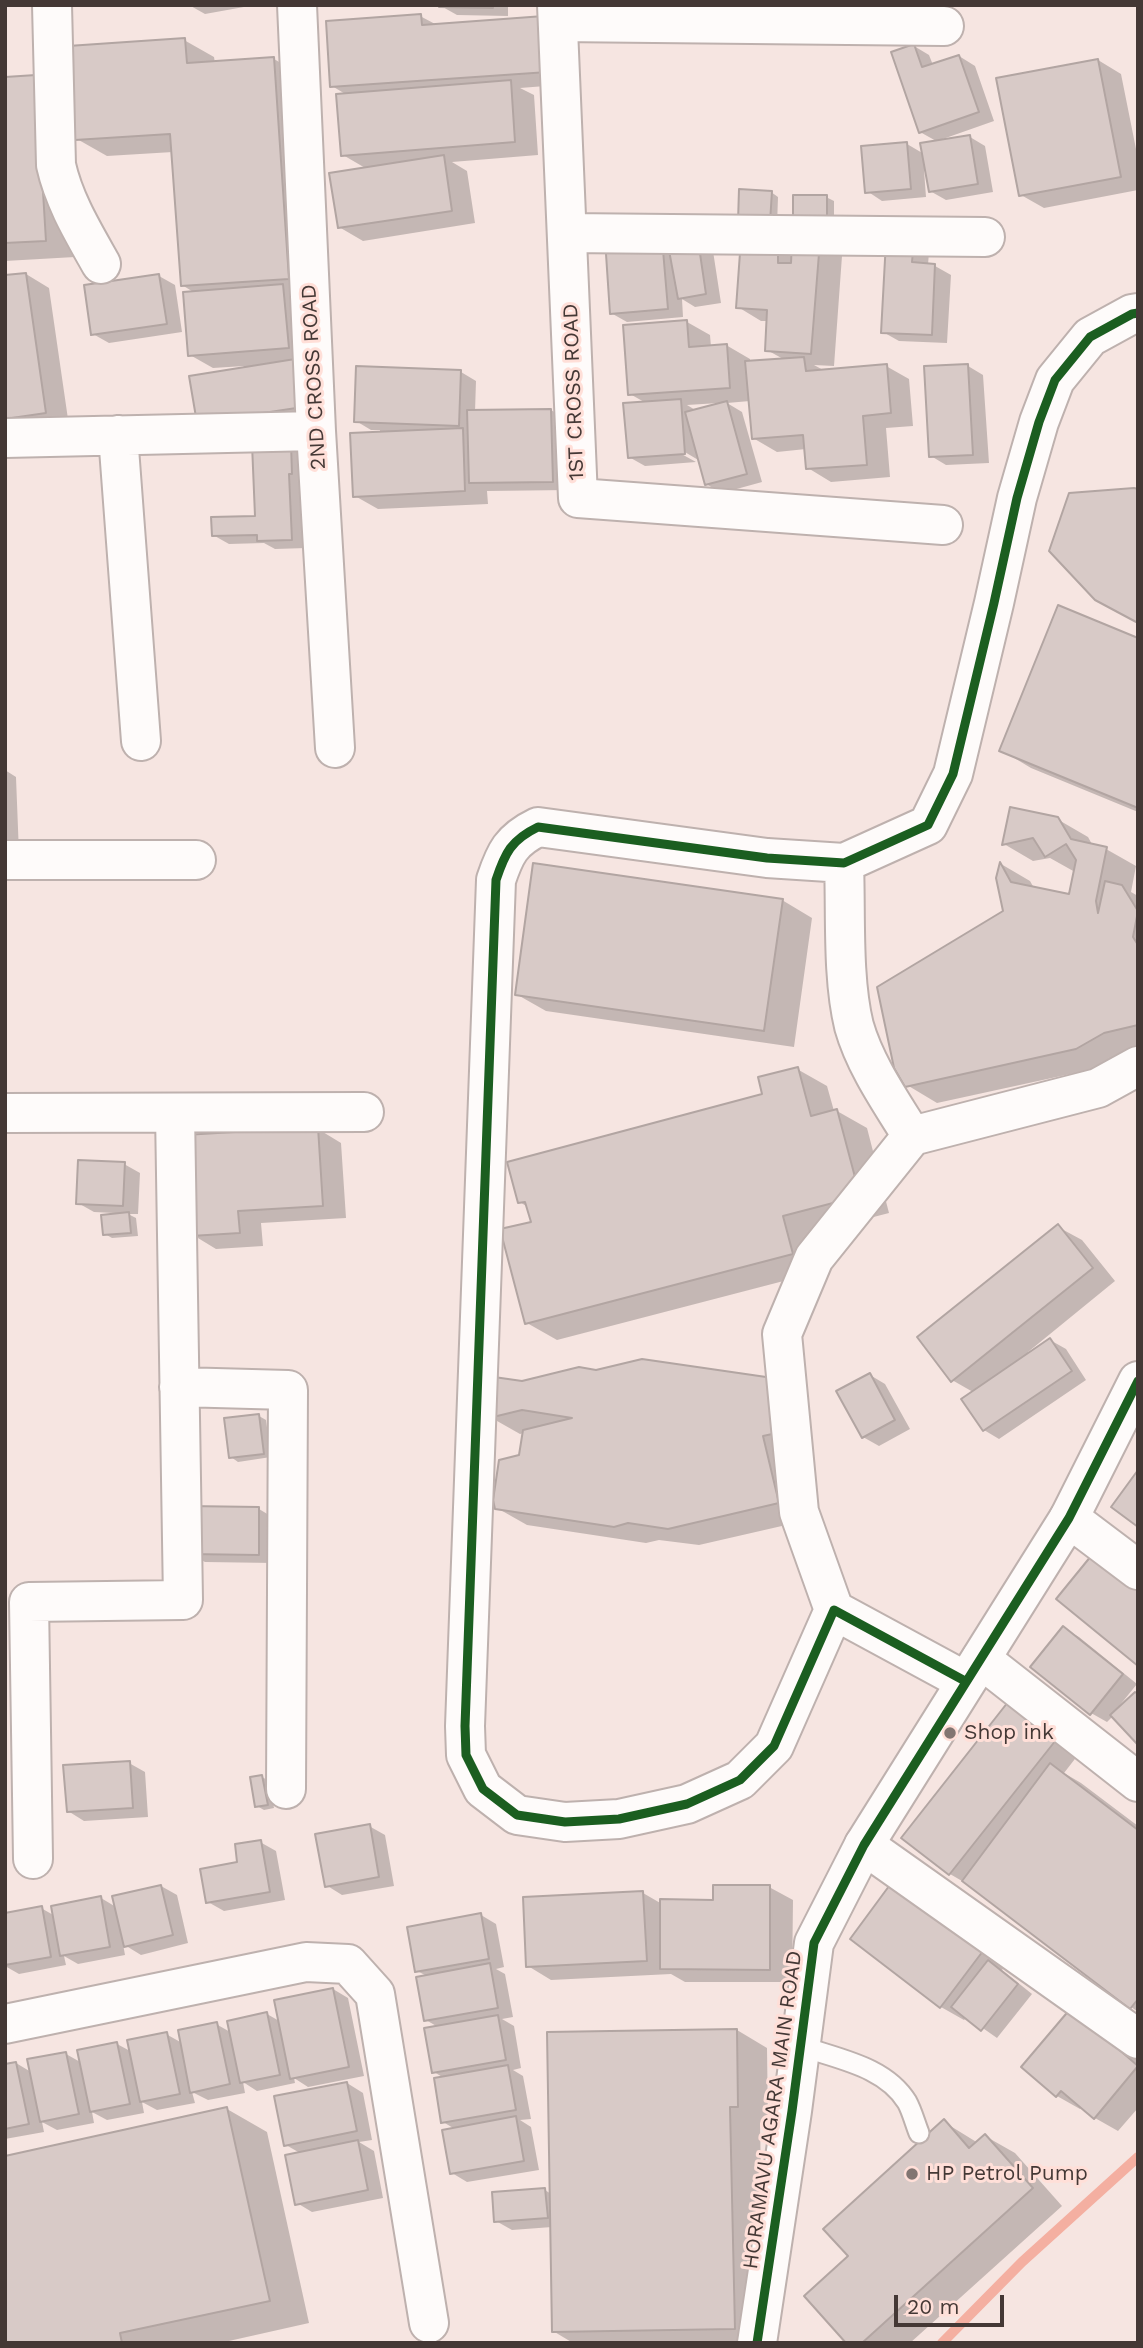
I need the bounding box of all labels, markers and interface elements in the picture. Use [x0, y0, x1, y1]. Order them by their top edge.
street label: 2ND CROSS ROAD [297, 283, 331, 471]
street label: 1ST CROSS ROAD [558, 303, 590, 481]
place label: Shop ink [964, 1720, 1054, 1746]
marker: Shop ink [942, 1725, 958, 1741]
street label: HORAMAVU AGARA MAIN ROAD [738, 1949, 808, 2271]
place label: HP Petrol Pump [926, 2161, 1088, 2187]
marker: HP Petrol Pump [904, 2166, 920, 2182]
scale bar [898, 2282, 1008, 2326]
text: 20 m [907, 2294, 959, 2319]

